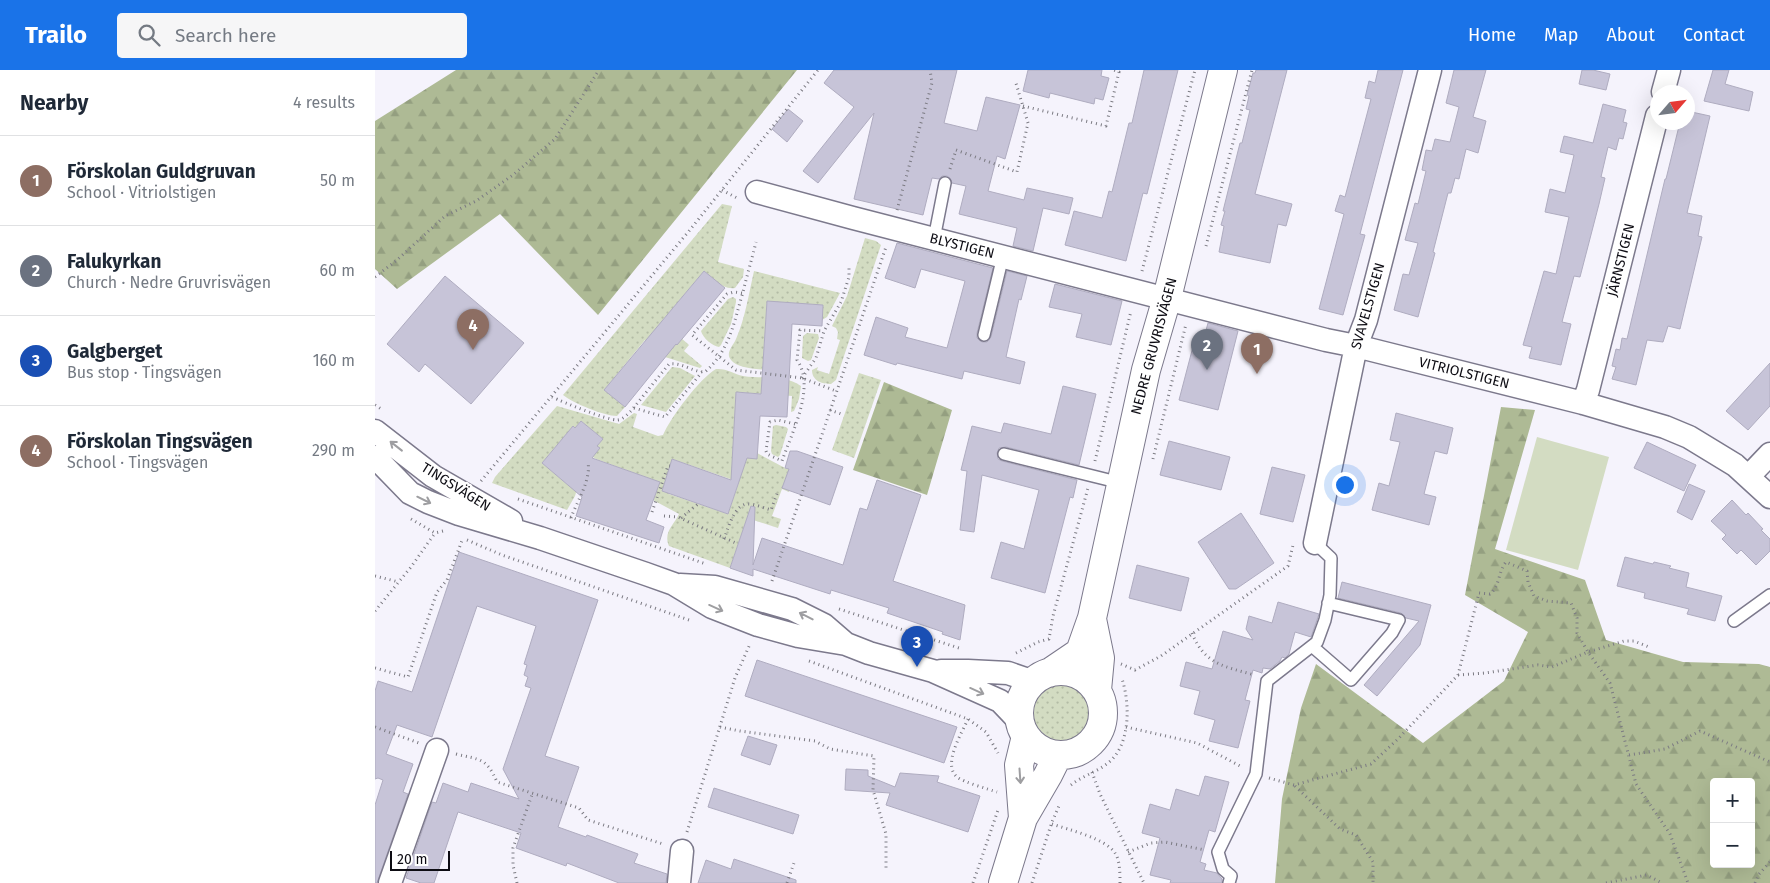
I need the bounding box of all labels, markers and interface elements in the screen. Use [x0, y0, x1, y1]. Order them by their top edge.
search box [117, 13, 467, 58]
text: Trailo [25, 21, 87, 49]
icon: search [135, 21, 163, 49]
text: Search here [175, 24, 276, 47]
text: Home [1468, 24, 1516, 46]
text: Map [1544, 24, 1578, 46]
text: About [1606, 24, 1655, 46]
text: Contact [1683, 24, 1745, 46]
north arrow [1650, 85, 1695, 130]
text: Nearby [20, 90, 88, 116]
text: 4 results [293, 93, 355, 112]
text: Förskolan Guldgruvan [67, 160, 256, 183]
text: 1 [32, 171, 40, 190]
text: 50 m [320, 171, 355, 190]
text: School · Vitriolstigen [67, 183, 216, 202]
street label: JÄRNSTIGEN [1604, 222, 1638, 298]
street label: BLYSTIGEN [928, 230, 996, 262]
text: Falukyrkan [67, 250, 161, 273]
text: 2 [32, 261, 40, 280]
text: 60 m [320, 261, 355, 280]
street label: SVAVELSTIGEN [1348, 261, 1388, 351]
text: Church · Nedre Gruvrisvägen [67, 273, 271, 292]
street label: NEDRE GRUVRISVÄGEN [1128, 276, 1180, 416]
pin: 4 [457, 309, 489, 350]
pin: 2 [1191, 329, 1223, 370]
pin: 1 [1241, 333, 1273, 374]
text: Galgberget [67, 340, 163, 363]
text: 3 [32, 351, 40, 370]
text: 160 m [313, 351, 355, 370]
street label: VITRIOLSTIGEN [1417, 354, 1511, 392]
text: Bus stop · Tingsvägen [67, 363, 222, 382]
text: Förskolan Tingsvägen [67, 430, 253, 453]
text: 4 [31, 441, 41, 460]
text: 290 m [312, 441, 355, 460]
one-way arrow [389, 441, 402, 452]
text: School · Tingsvägen [67, 453, 208, 472]
street label: TINGSVÄGEN [418, 459, 494, 515]
your location [1332, 472, 1358, 498]
one-way arrow [417, 495, 432, 505]
one-way arrow [708, 604, 723, 613]
one-way arrow [799, 611, 814, 620]
pin: 3 [901, 626, 933, 667]
one-way arrow [969, 686, 984, 696]
one-way arrow [1015, 768, 1024, 784]
map controls [1710, 778, 1755, 868]
button: + [1710, 778, 1755, 823]
button: − [1710, 823, 1755, 868]
scale bar [390, 848, 450, 871]
text: 20 m [397, 851, 427, 868]

